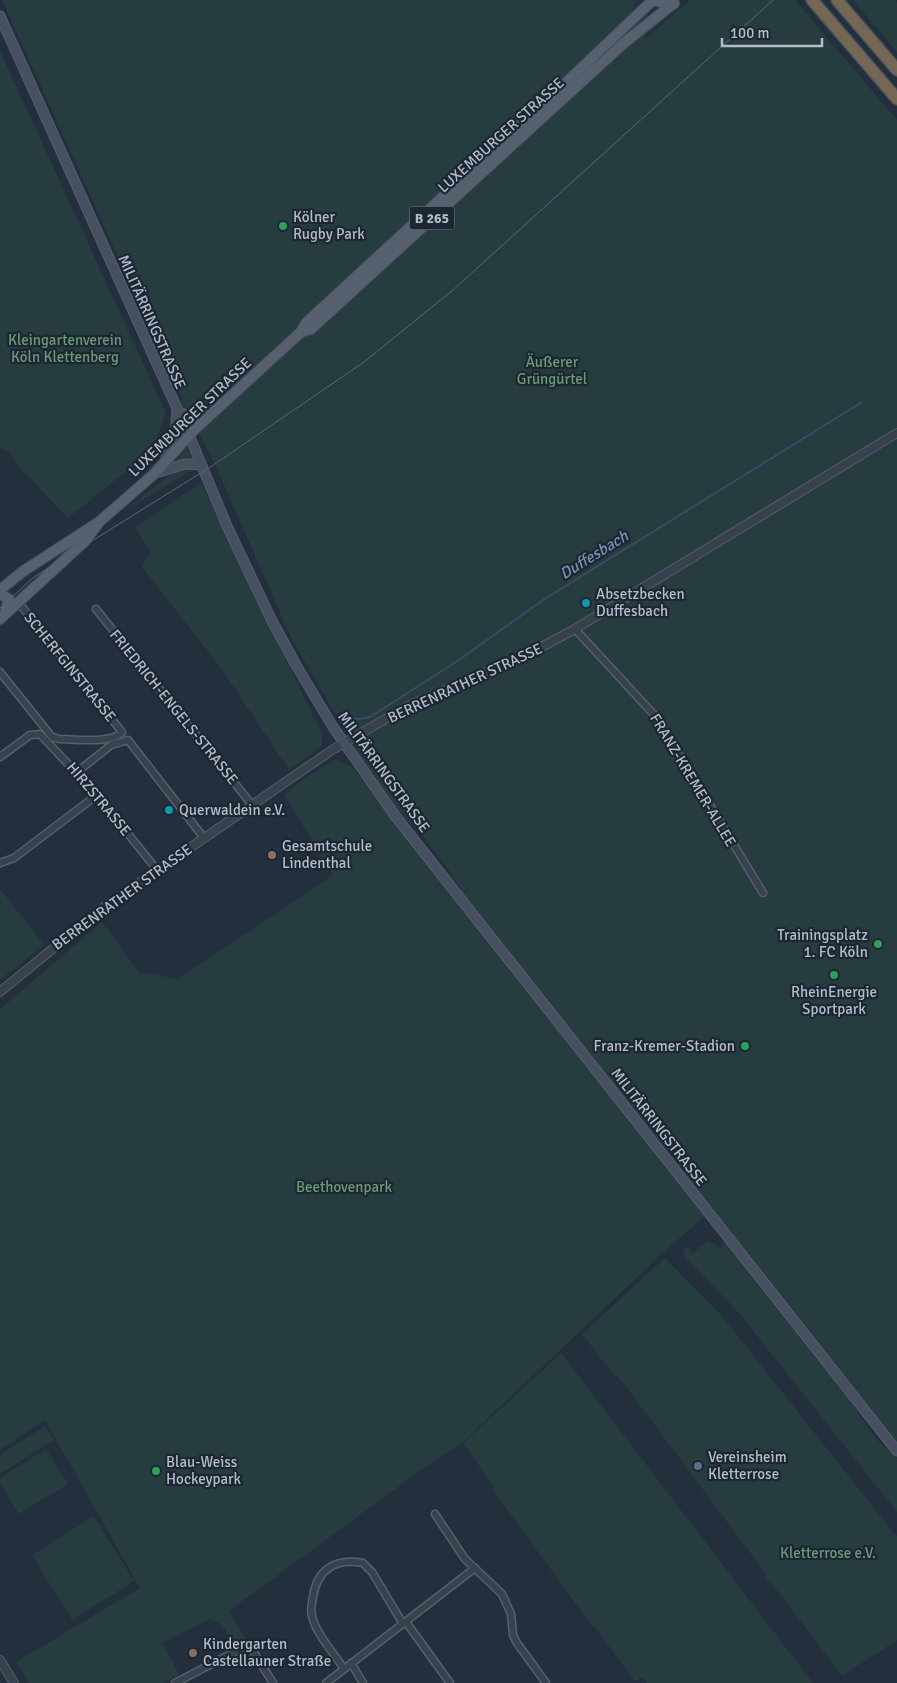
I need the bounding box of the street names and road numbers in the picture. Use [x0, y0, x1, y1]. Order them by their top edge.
street label: LUXEMBURGER STRASSE [434, 74, 568, 196]
road number: B 265 [410, 207, 454, 230]
street label: MILITÄRRINGSTRASSE [114, 252, 190, 392]
street label: LUXEMBURGER STRASSE [125, 354, 255, 480]
street label: SCHERFGINSTRASSE [20, 609, 120, 725]
street label: FRIEDRICH-ENGELS-STRASSE [106, 626, 242, 788]
street label: BERRENRATHER STRASSE [385, 639, 545, 727]
street label: MILITÄRRINGSTRASSE [334, 708, 434, 836]
street label: FRANZ-KREMER-ALLEE [646, 710, 740, 850]
street label: HIRZSTRASSE [63, 759, 135, 839]
street label: BERRENRATHER STRASSE [49, 840, 195, 954]
street label: MILITÄRRINGSTRASSE [607, 1064, 711, 1190]

